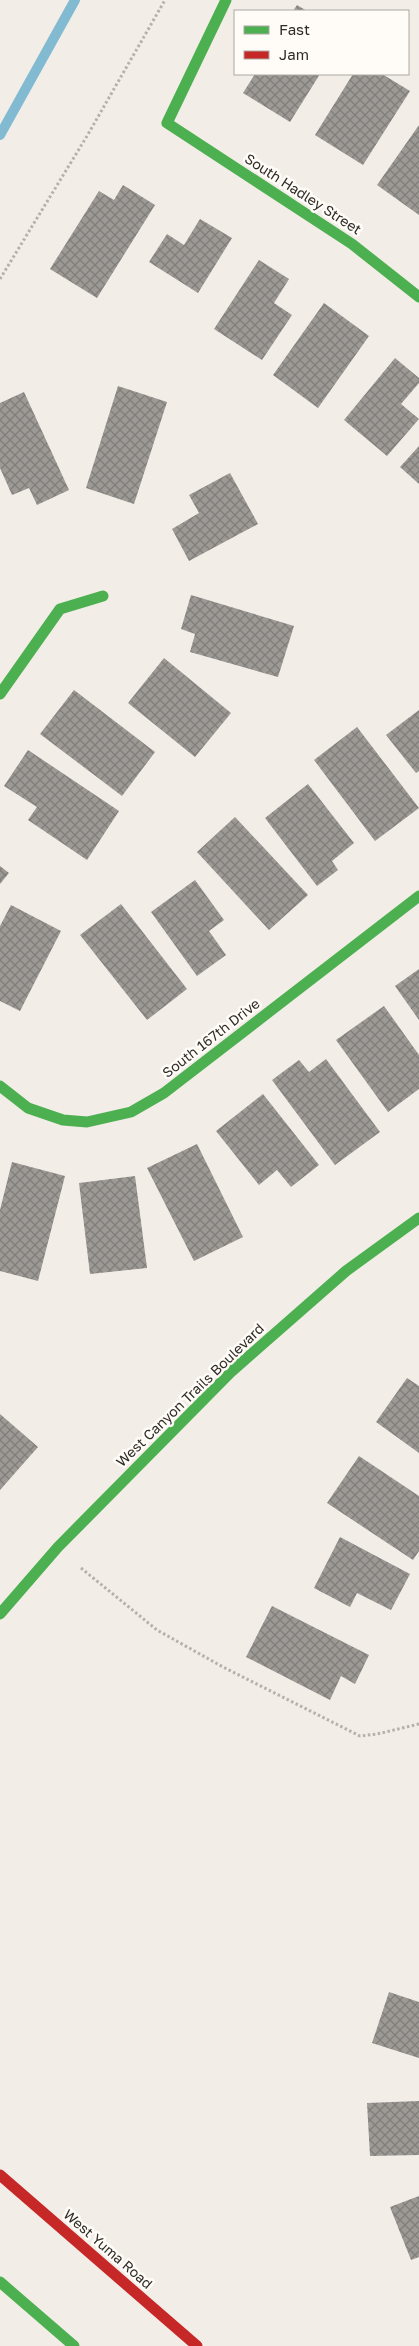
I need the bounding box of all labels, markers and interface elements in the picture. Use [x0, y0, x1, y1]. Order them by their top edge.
legend [234, 10, 409, 75]
text: Fast [279, 20, 310, 38]
text: Jam [279, 45, 309, 63]
street label: South Hadley Street [242, 150, 365, 238]
street label: South 167th Drive [159, 994, 263, 1081]
street label: West Canyon Trails Boulevard [112, 1319, 267, 1470]
street label: West Yuma Road [60, 2205, 156, 2292]

